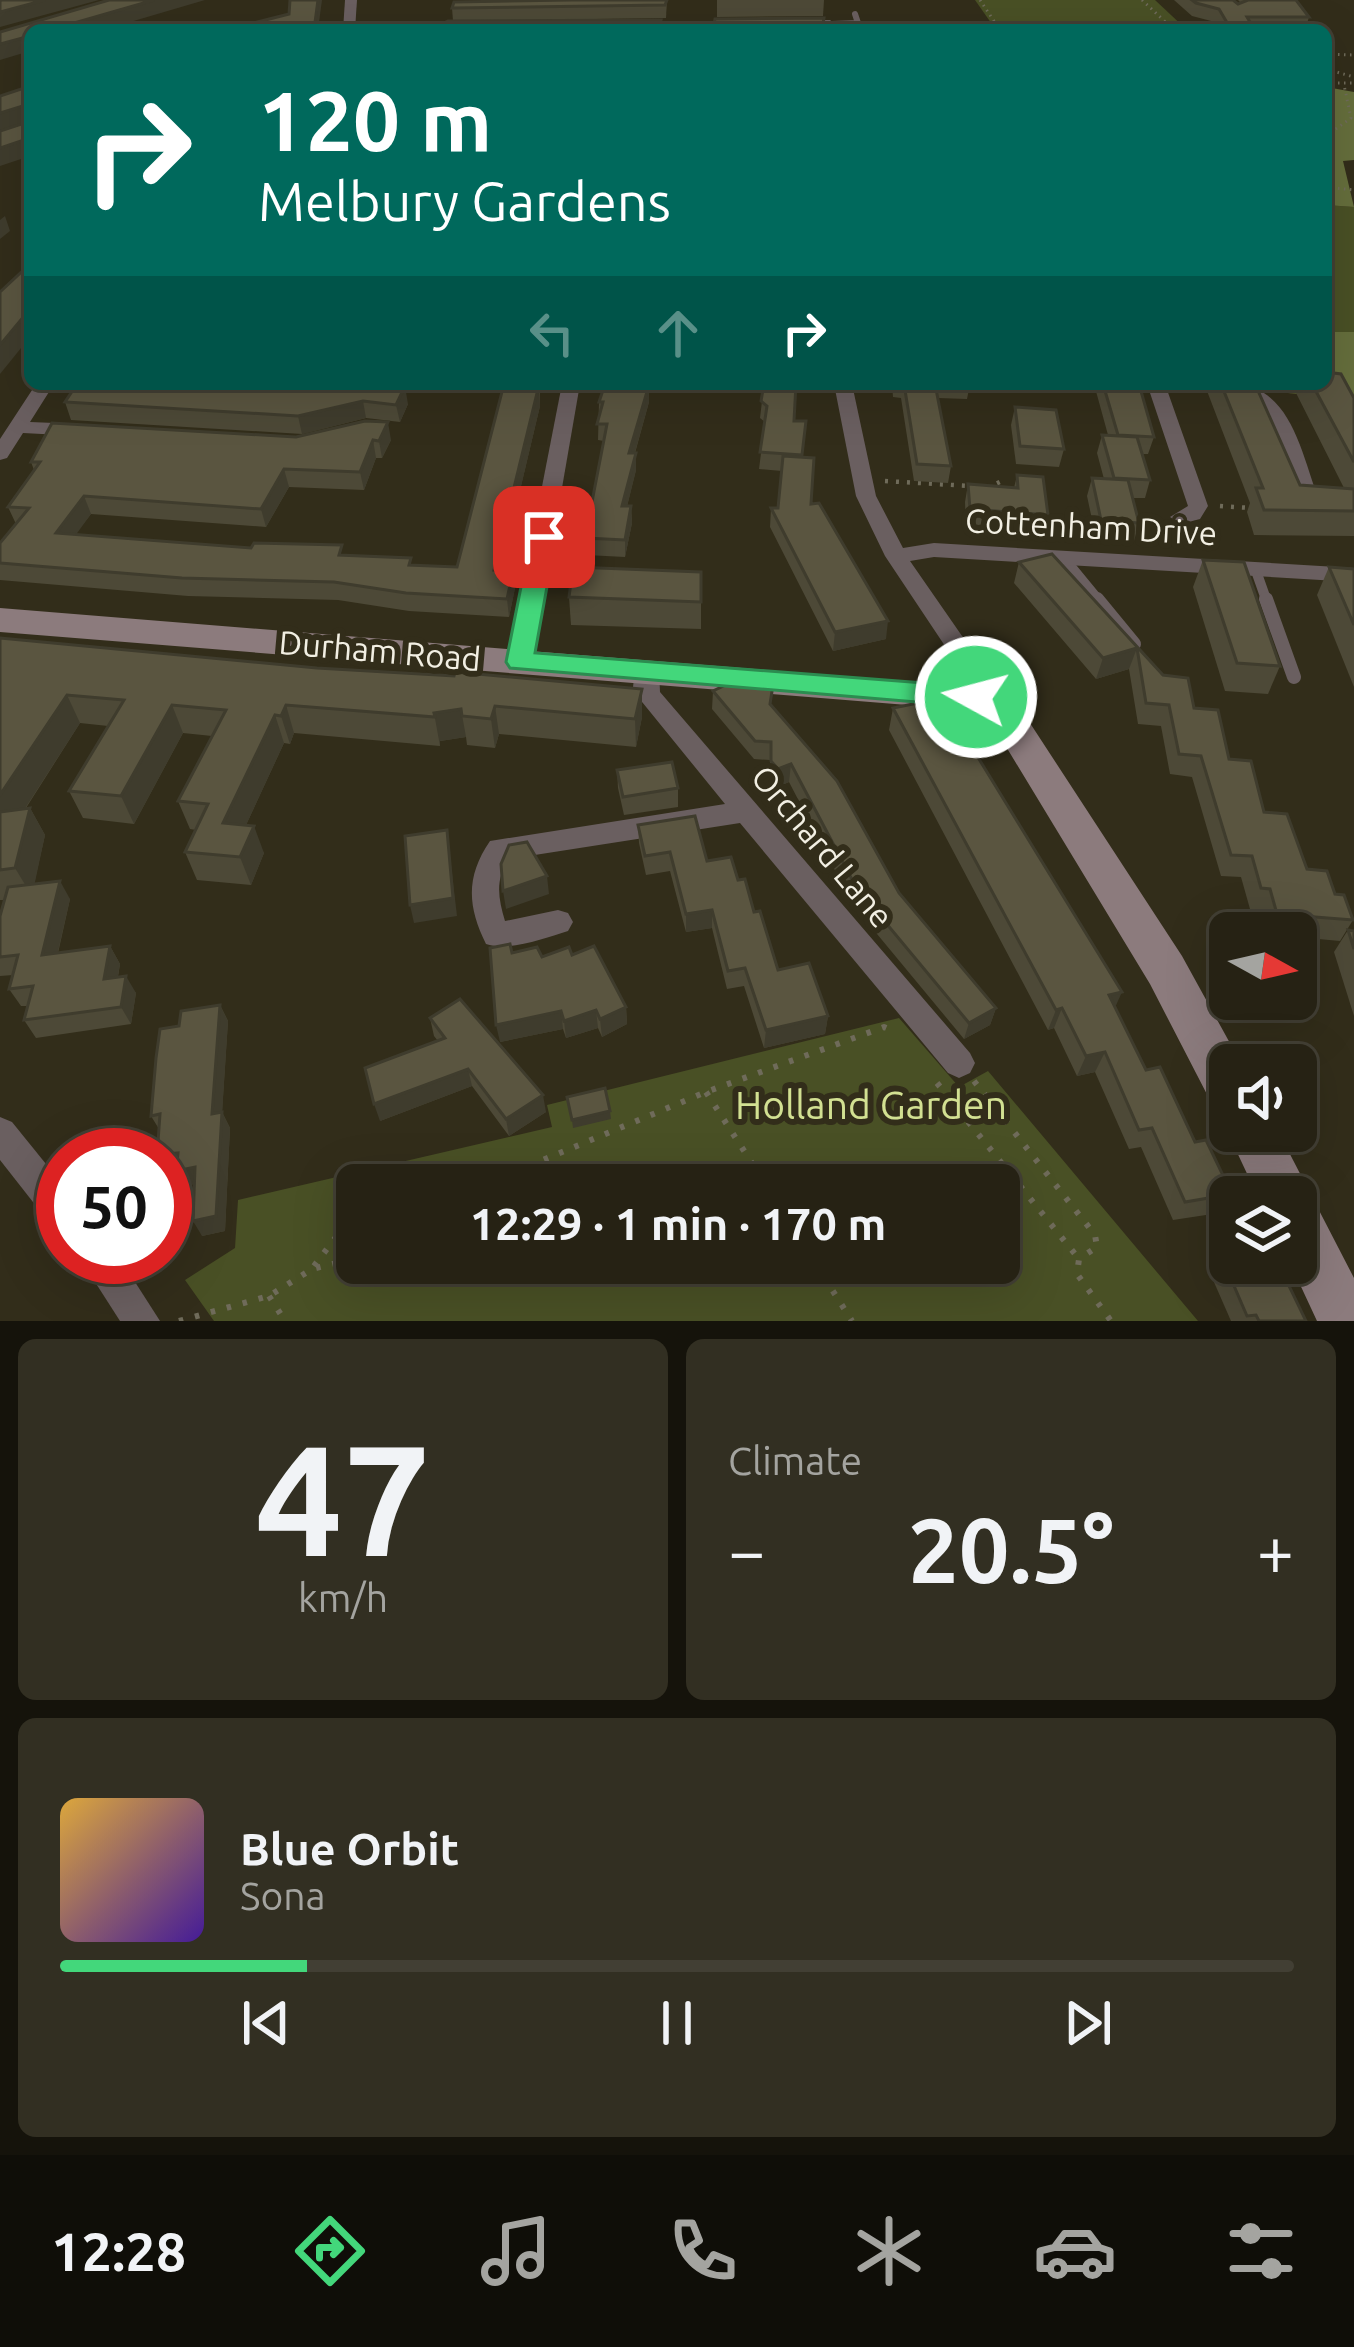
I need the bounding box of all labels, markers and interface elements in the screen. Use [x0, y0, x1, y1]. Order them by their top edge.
icon: right [60, 72, 216, 228]
text: 120 m [258, 73, 492, 167]
text: Melbury Gardens [258, 171, 671, 231]
icon: left [519, 300, 585, 366]
icon: ahead [645, 300, 711, 366]
icon: right [771, 300, 837, 366]
pin [493, 486, 595, 588]
street label: Cottenham Drive [964, 501, 1218, 551]
icon: arrive [511, 504, 577, 570]
street label: Durham Road [277, 623, 483, 677]
position arrow [913, 634, 1039, 760]
street label: Orchard Lane [745, 758, 901, 934]
north arrow [1209, 912, 1317, 1020]
map controls [1209, 912, 1317, 1284]
button: sound [1209, 1044, 1317, 1152]
park label: Holland Garden [735, 1083, 1007, 1126]
speed limit sign: 50 [36, 1128, 192, 1284]
button: layers [1209, 1176, 1317, 1284]
text: 12:29 · 1 min · 170 m [470, 1198, 886, 1249]
text: 47 [255, 1411, 431, 1585]
text: Climate [728, 1439, 862, 1482]
text: 20.5° [908, 1499, 1114, 1600]
text: − [728, 1513, 765, 1587]
text: + [1257, 1513, 1294, 1587]
text: km/h [298, 1576, 388, 1619]
text: Blue Orbit [240, 1823, 459, 1874]
text: Sona [240, 1874, 326, 1917]
icon: previous [233, 1990, 299, 2056]
icon: pause [644, 1990, 710, 2056]
icon: next [1055, 1990, 1121, 2056]
icon: directions [288, 2209, 372, 2293]
icon: music [474, 2209, 558, 2293]
icon: phone [661, 2209, 745, 2293]
icon: climate [847, 2209, 931, 2293]
icon: car [1033, 2209, 1117, 2293]
icon: filters [1219, 2209, 1303, 2293]
text: 12:28 [51, 2221, 186, 2281]

